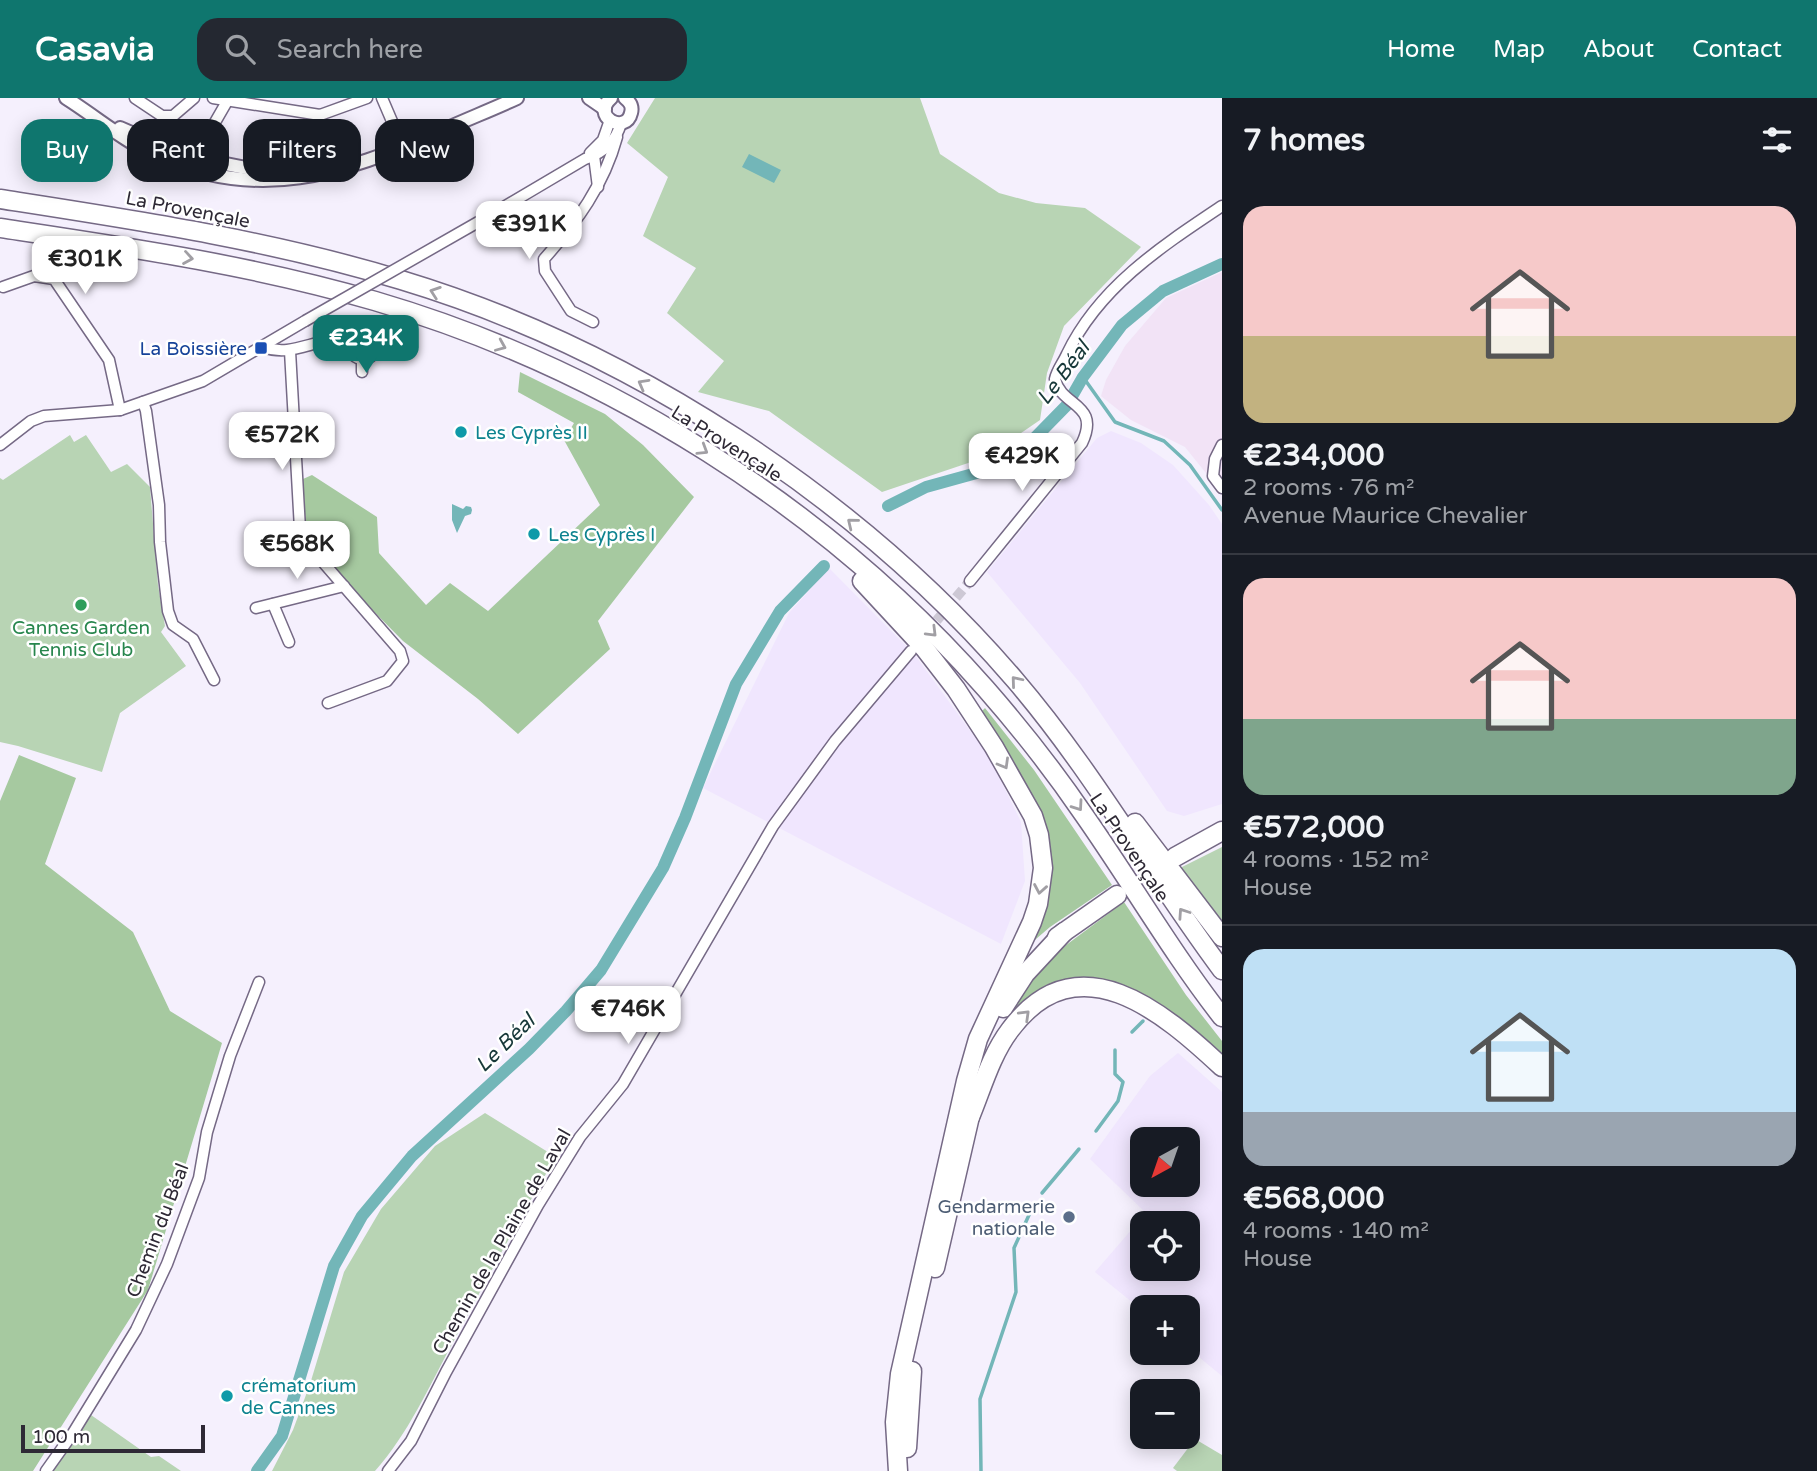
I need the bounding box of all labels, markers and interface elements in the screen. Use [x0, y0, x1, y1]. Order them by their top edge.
search box [197, 18, 687, 81]
text: Casavia [35, 30, 155, 69]
icon: search [221, 30, 259, 68]
text: Search here [277, 34, 423, 65]
text: Home [1387, 35, 1455, 64]
text: Map [1493, 35, 1545, 64]
text: About [1583, 35, 1654, 64]
text: Contact [1692, 35, 1782, 64]
chip: Buy [21, 119, 113, 182]
chip: Rent [127, 119, 229, 182]
chip: Filters [243, 119, 361, 182]
chip: New [375, 119, 474, 182]
icon: filters [1758, 121, 1796, 159]
text: 7 homes [1243, 122, 1365, 159]
street label: La Provençale [124, 187, 252, 233]
pin: €391K [480, 202, 578, 261]
text: €391K [492, 210, 566, 238]
pin: €301K [36, 236, 134, 296]
text: €301K [48, 245, 122, 273]
one-way arrow [182, 250, 194, 265]
icon: home [1457, 251, 1583, 377]
one-way arrow [430, 286, 442, 300]
pin: €234K [317, 316, 415, 375]
text: €234K [329, 324, 403, 352]
water label: Le Béal [1032, 334, 1097, 410]
place label: La Boissière [140, 338, 247, 360]
one-way arrow [494, 338, 506, 352]
marker: La Boissière [253, 340, 269, 356]
one-way arrow [638, 379, 650, 392]
street label: La Provençale [667, 401, 786, 487]
pin: €572K [233, 412, 331, 472]
text: €572K [245, 421, 319, 449]
place label: Les Cyprès II [475, 422, 588, 444]
marker: Les Cyprès II [453, 424, 469, 440]
pin: €429K [973, 434, 1071, 493]
text: €234,000 [1243, 437, 1384, 474]
one-way arrow [695, 442, 708, 455]
text: €429K [985, 442, 1059, 470]
text: 2 rooms · 76 m² [1243, 474, 1414, 502]
text: Avenue Maurice Chevalier [1243, 502, 1527, 530]
one-way arrow [848, 519, 861, 531]
pin: €568K [248, 522, 346, 581]
place label: Les Cyprès I [548, 524, 655, 546]
marker: Les Cyprès I [526, 526, 542, 542]
text: €568K [260, 530, 334, 558]
marker: Cannes Garden Tennis Club [73, 597, 89, 613]
place label: Cannes Garden Tennis Club [12, 617, 150, 661]
icon: home [1457, 623, 1583, 749]
one-way arrow [923, 624, 936, 637]
one-way arrow [1011, 676, 1024, 689]
one-way arrow [996, 757, 1009, 769]
street label: La Provençale [1085, 789, 1174, 906]
one-way arrow [1070, 798, 1082, 811]
text: €572,000 [1243, 809, 1384, 846]
text: 4 rooms · 152 m² [1243, 846, 1429, 874]
text: House [1243, 874, 1312, 902]
one-way arrow [1033, 883, 1048, 895]
one-way arrow [1179, 908, 1192, 921]
pin: €746K [579, 986, 677, 1046]
icon: home [1457, 994, 1583, 1120]
text: €746K [591, 995, 665, 1023]
water label: Le Béal [470, 1007, 542, 1078]
one-way arrow [1016, 1010, 1029, 1023]
street label: Chemin de la Plaine de Laval [428, 1125, 576, 1358]
north arrow [1130, 1127, 1200, 1197]
map controls [1130, 1127, 1200, 1449]
street label: Chemin du Béal [122, 1160, 194, 1301]
text: €568,000 [1243, 1180, 1384, 1217]
place label: Gendarmerie nationale [937, 1196, 1055, 1240]
marker: Gendarmerie nationale [1061, 1209, 1077, 1225]
button: locate [1130, 1211, 1200, 1281]
text: 4 rooms · 140 m² [1243, 1217, 1429, 1245]
text: House [1243, 1245, 1312, 1273]
button: + [1130, 1295, 1200, 1365]
place label: crématorium de Cannes [241, 1375, 356, 1419]
button: − [1130, 1379, 1200, 1449]
marker: crématorium de Cannes [219, 1388, 235, 1404]
scale bar [21, 1422, 205, 1454]
text: 100 m [32, 1426, 90, 1448]

